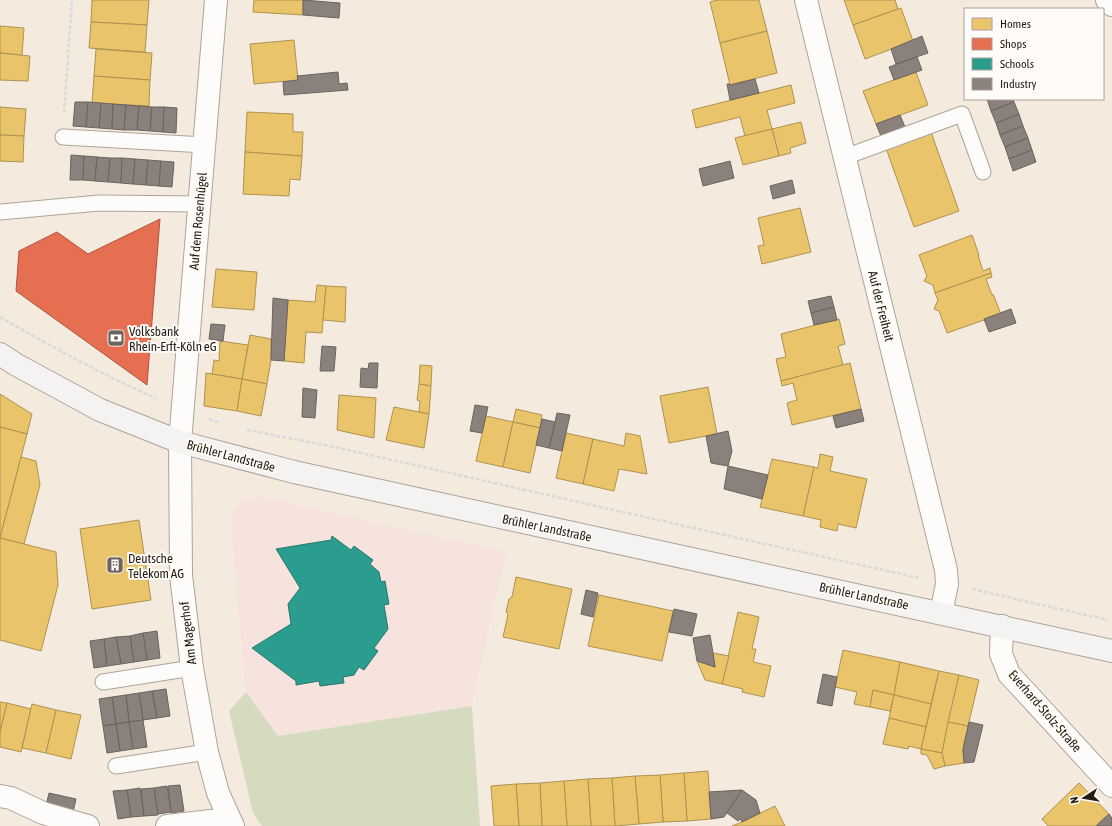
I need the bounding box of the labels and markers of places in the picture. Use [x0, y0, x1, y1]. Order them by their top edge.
place label: Volksbank Rhein-Erft-Köln eG [129, 324, 217, 354]
bank icon: Volksbank Rhein-Erft-Köln eG [106, 328, 126, 348]
place label: Deutsche Telekom AG [128, 551, 184, 581]
building icon: Deutsche Telekom AG [105, 555, 125, 575]

